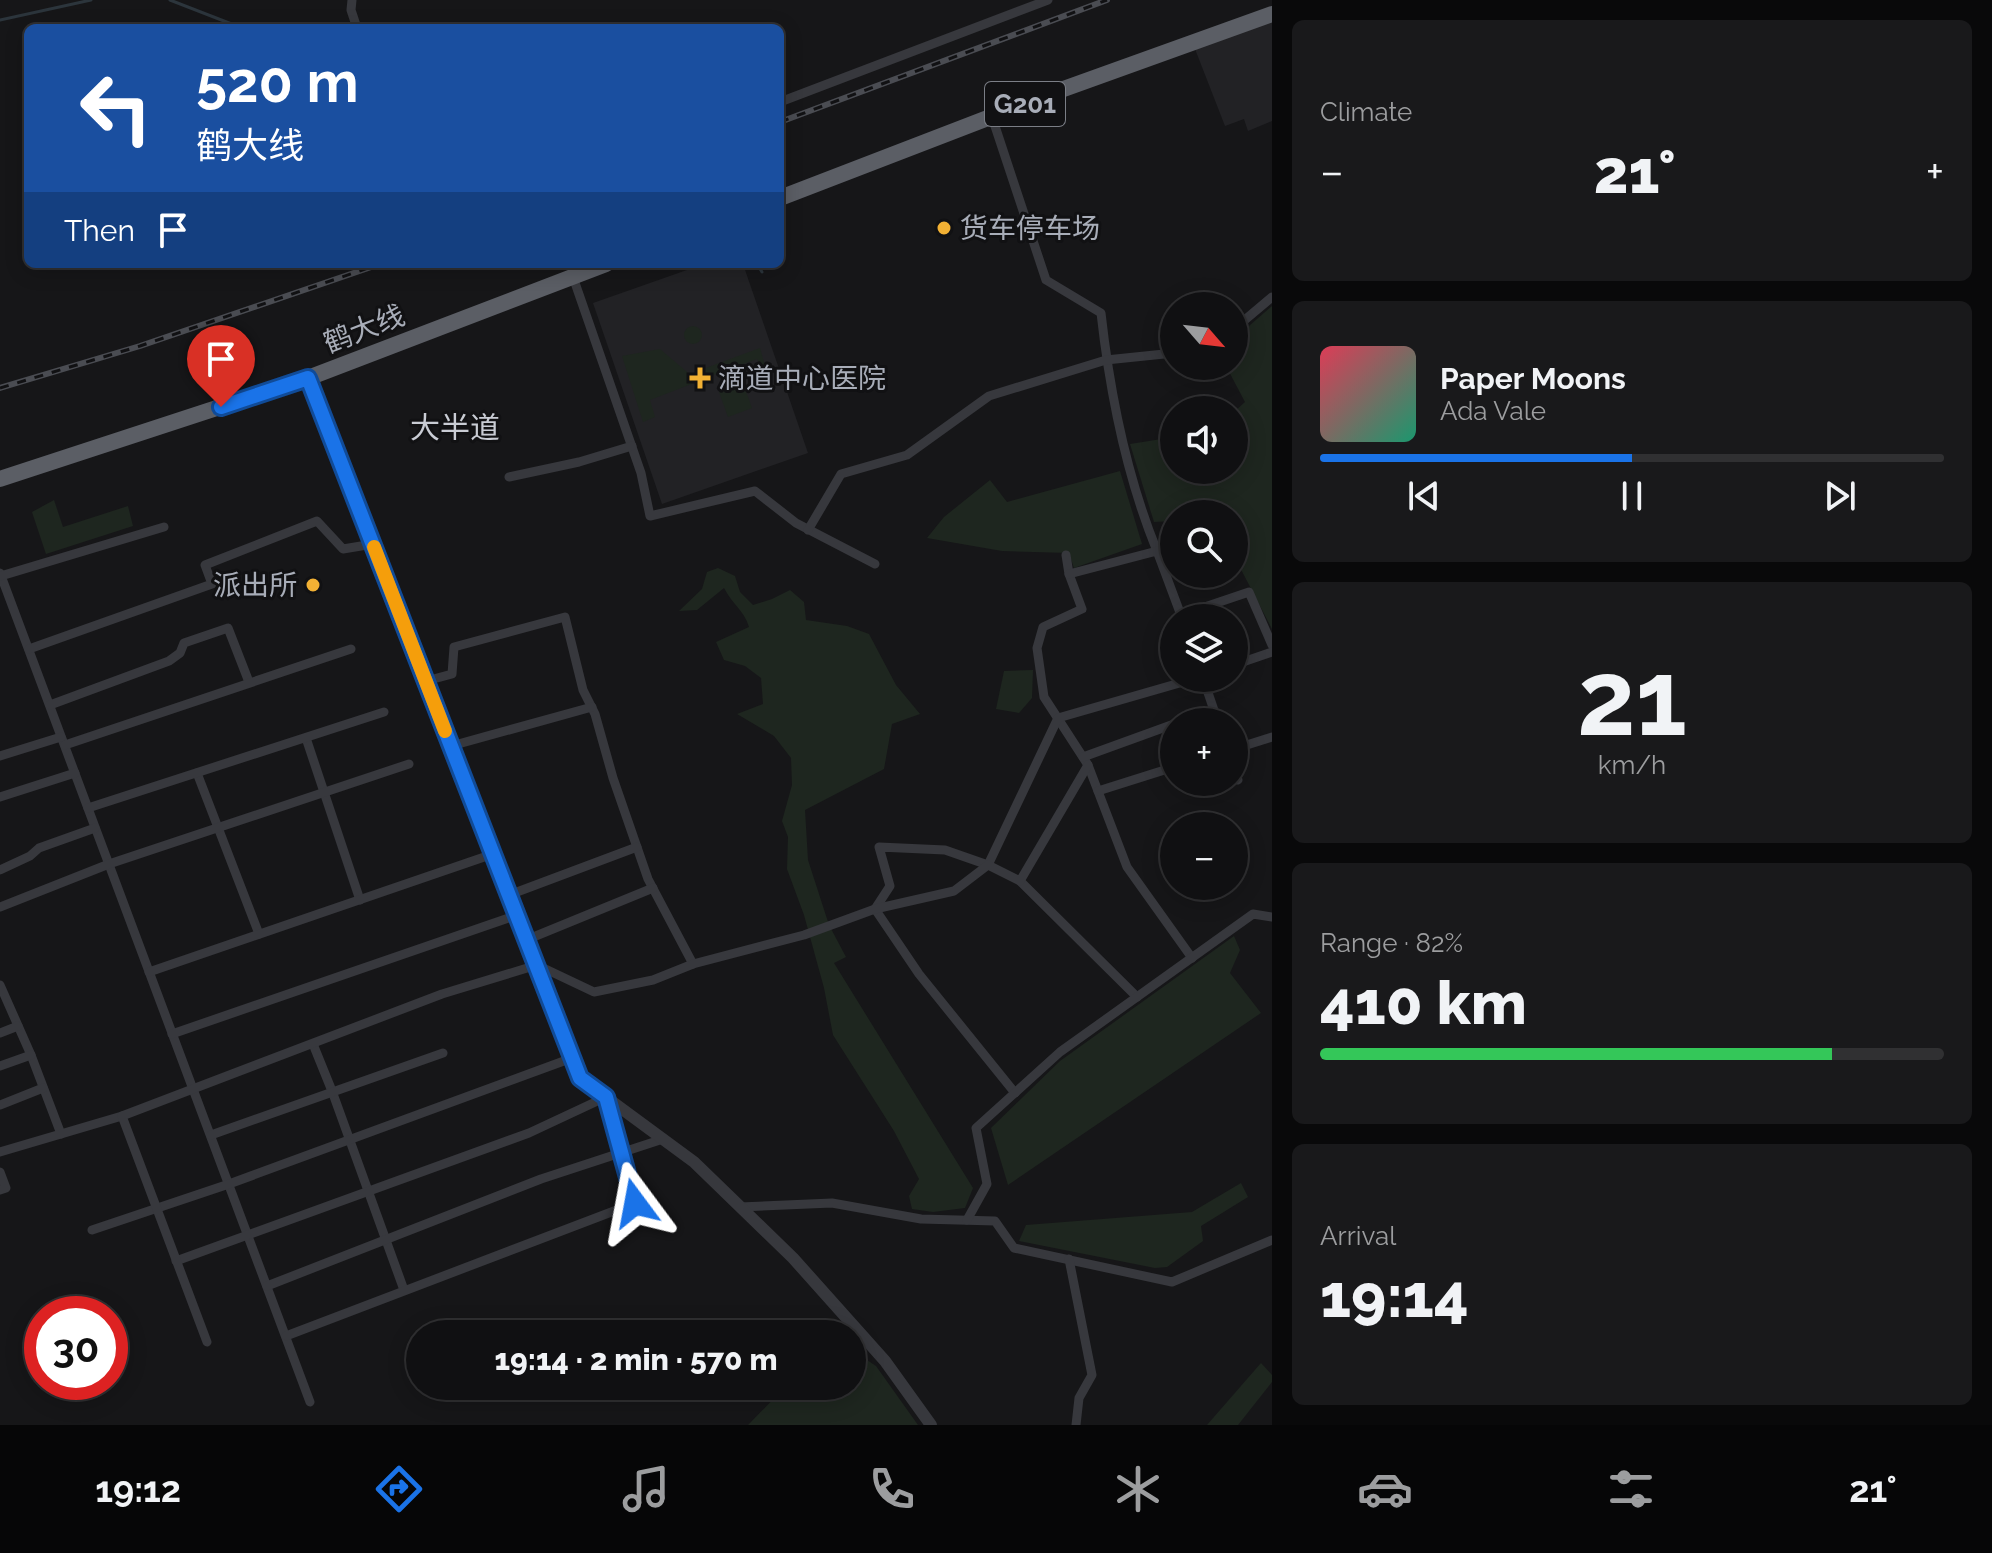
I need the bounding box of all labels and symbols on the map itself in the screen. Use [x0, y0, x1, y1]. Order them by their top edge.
road number: G201 [985, 82, 1065, 126]
place label: 货车停车场 [960, 212, 1100, 245]
marker: 货车停车场 [935, 219, 953, 237]
north arrow [1160, 292, 1248, 380]
street label: 鹤大线 [319, 299, 409, 359]
pin [187, 325, 255, 407]
place label: 滴道中心医院 [718, 362, 886, 395]
marker: 滴道中心医院 [689, 367, 711, 389]
district label: 大半道 [410, 410, 500, 445]
place label: 派出所 [213, 569, 297, 602]
marker: 派出所 [304, 576, 322, 594]
position arrow [593, 1161, 677, 1245]
speed limit sign: 30 [24, 1296, 128, 1400]

